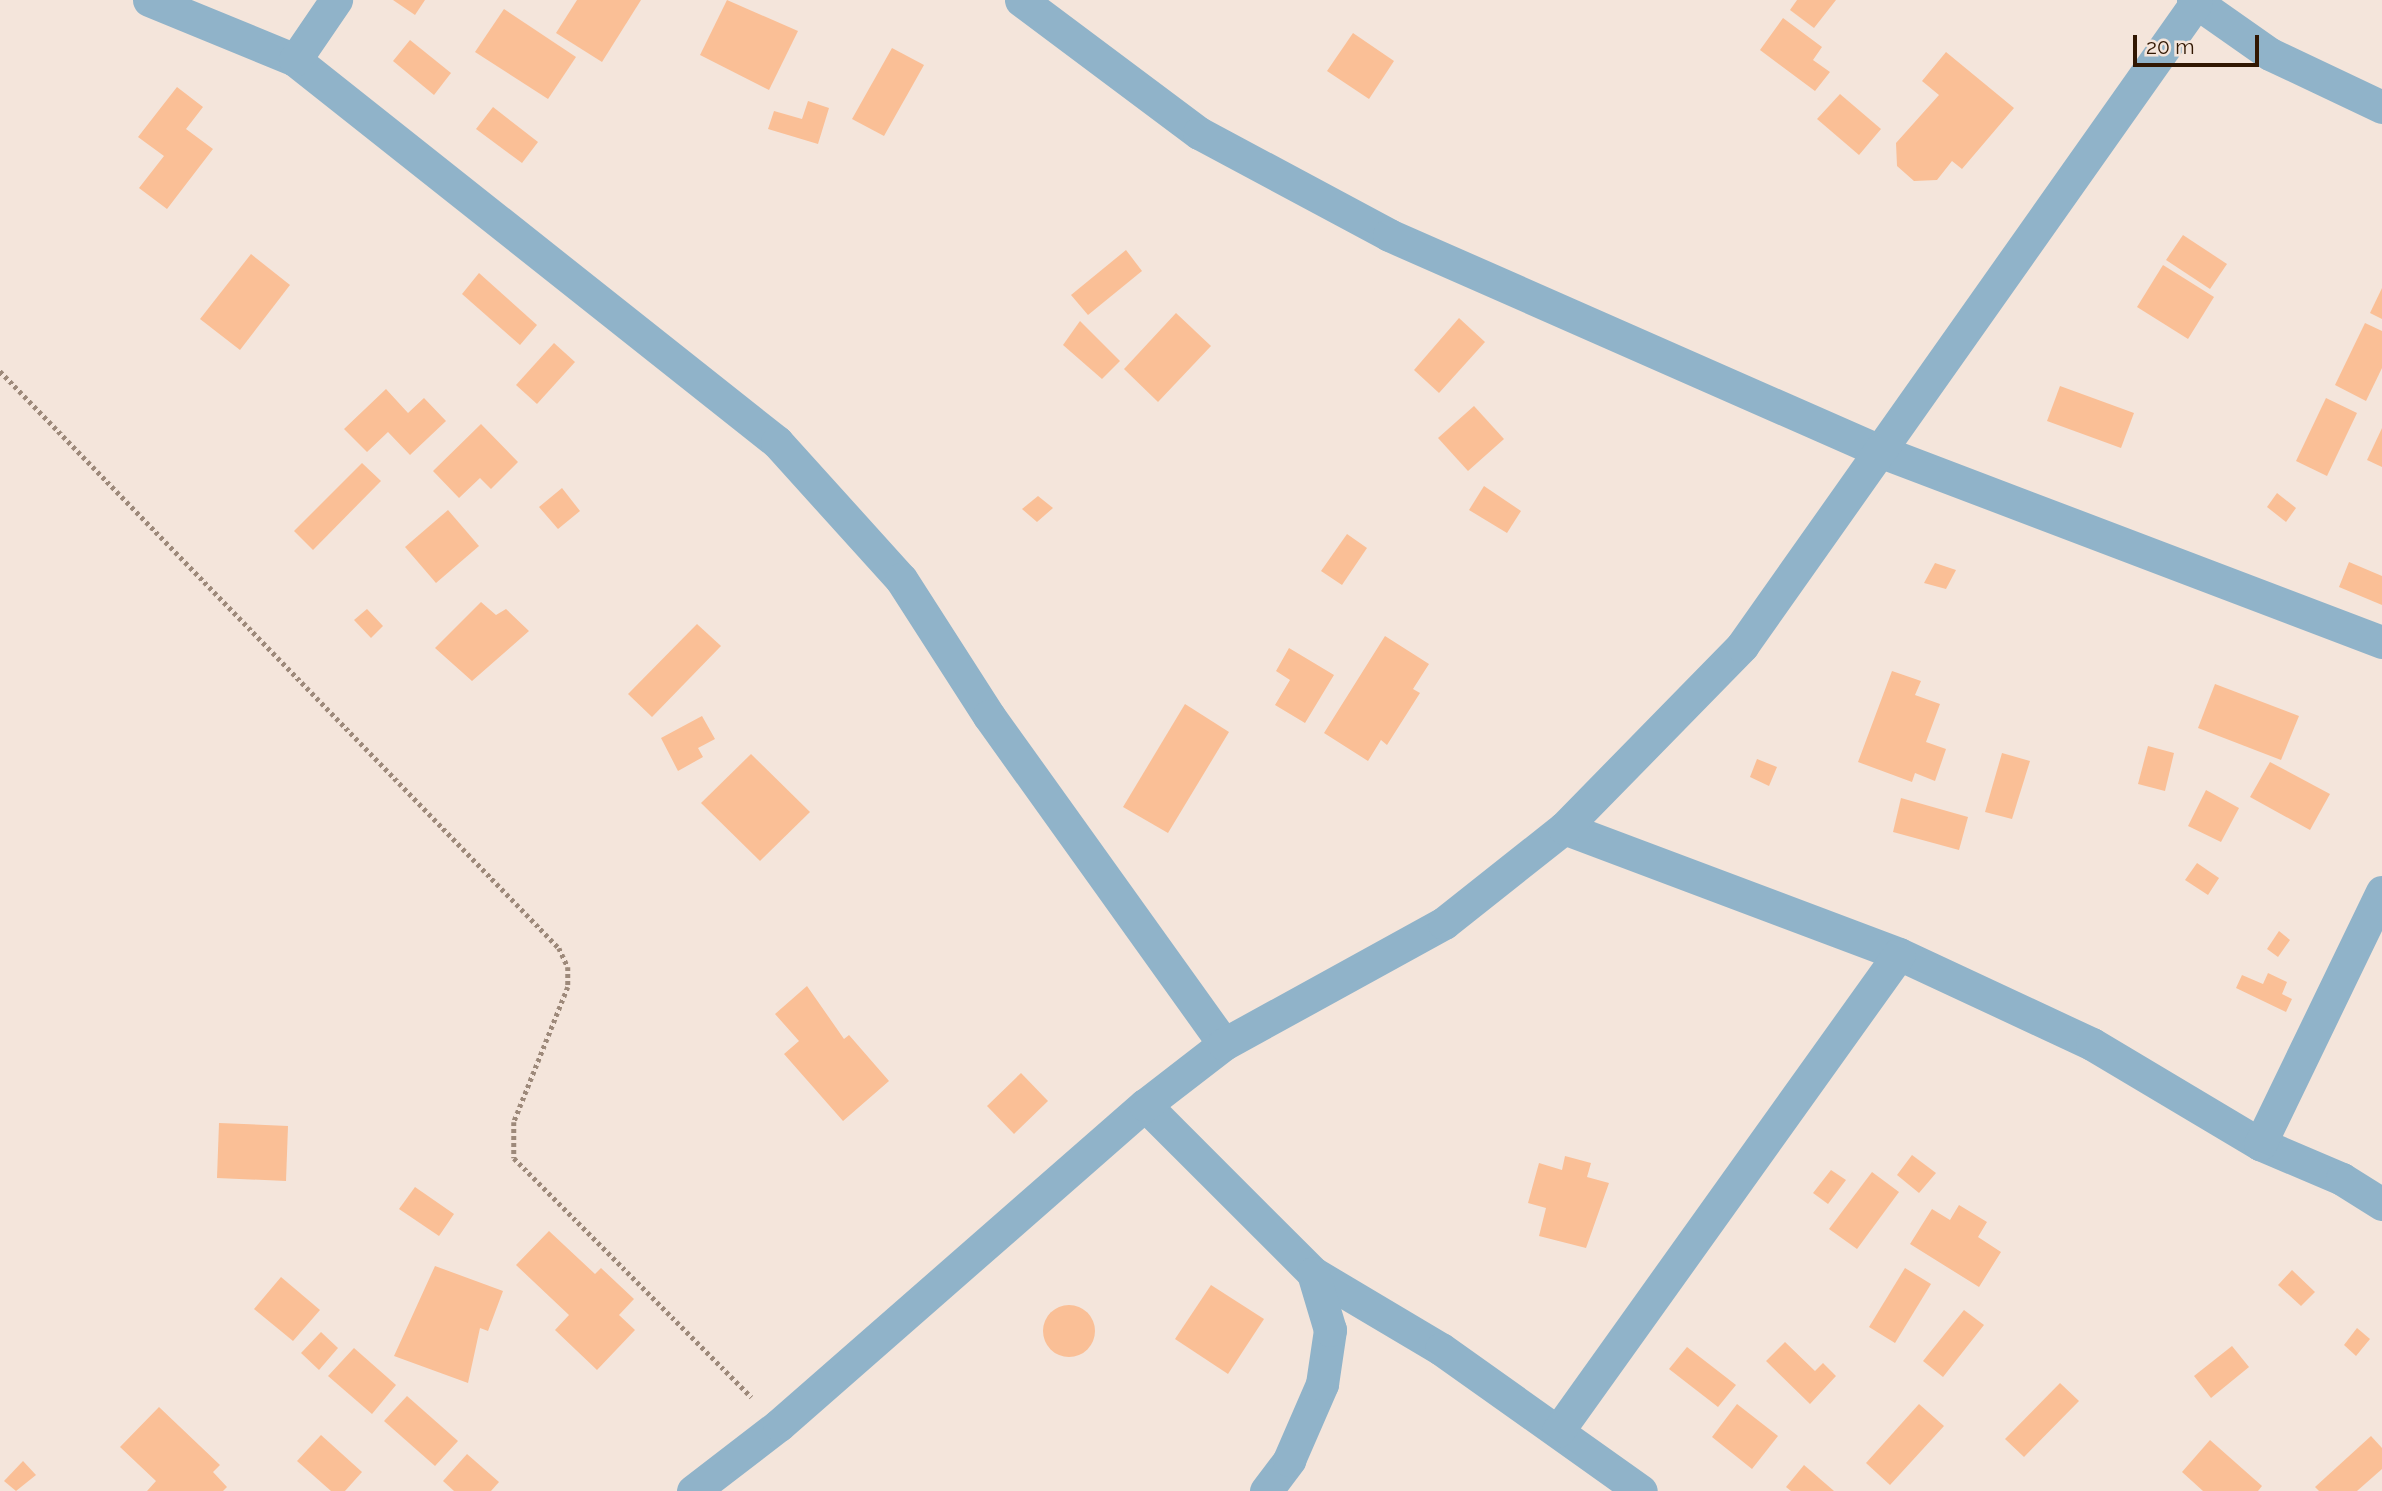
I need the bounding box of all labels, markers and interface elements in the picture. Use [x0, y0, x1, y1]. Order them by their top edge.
scale bar [2137, 21, 2263, 65]
text: 20 m [2146, 34, 2194, 59]

